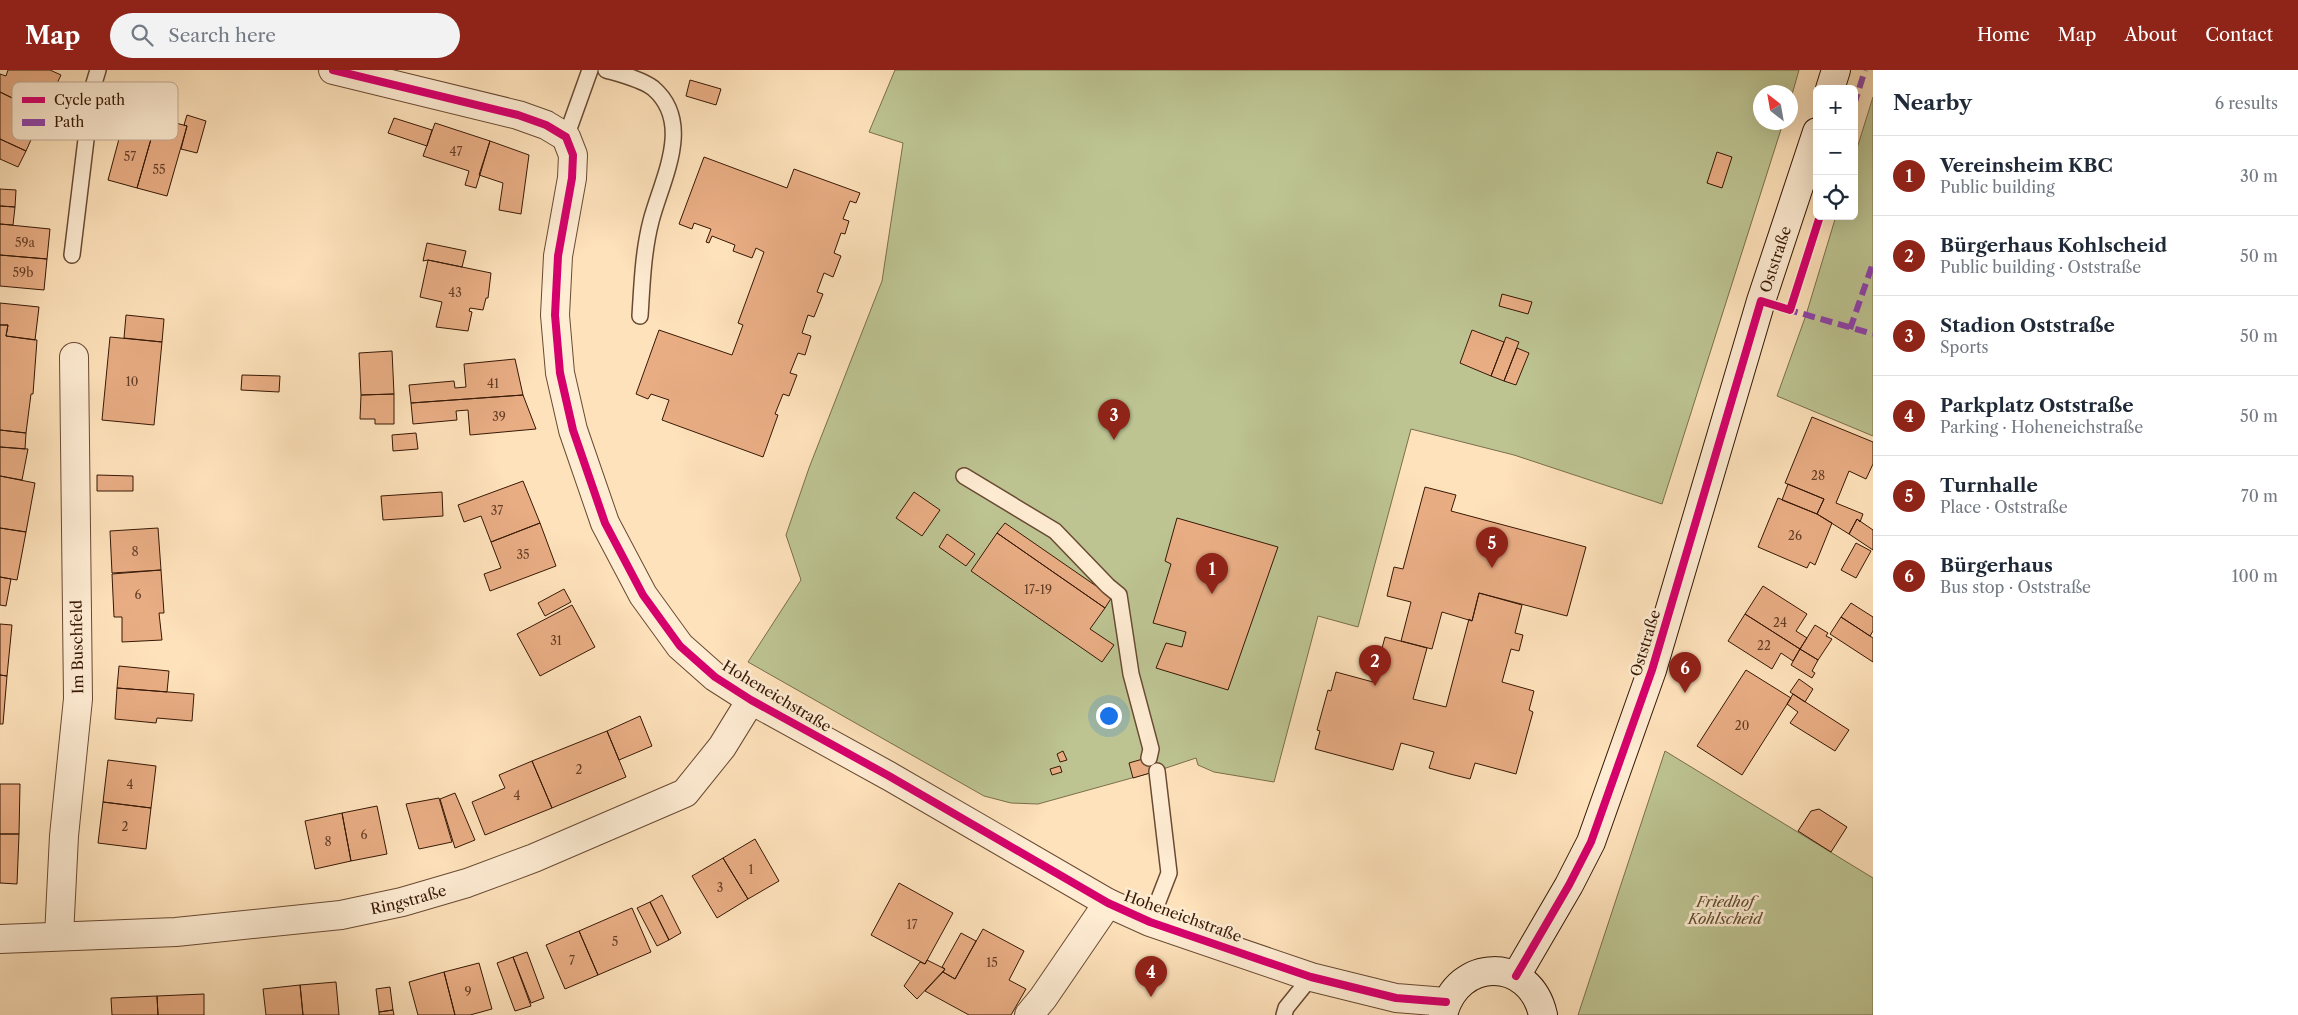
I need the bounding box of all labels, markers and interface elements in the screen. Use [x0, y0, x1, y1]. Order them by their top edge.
search box [110, 13, 460, 58]
text: Map [25, 21, 80, 50]
icon: search [128, 21, 156, 49]
text: Search here [168, 24, 276, 47]
text: Home [1977, 24, 2030, 46]
text: Map [2058, 24, 2096, 46]
text: About [2124, 24, 2177, 46]
text: Contact [2205, 24, 2273, 46]
legend [12, 82, 178, 140]
north arrow [1753, 85, 1798, 130]
map controls [1813, 85, 1858, 220]
button: + [1813, 85, 1858, 130]
text: Nearby [1893, 90, 1972, 115]
text: Cycle path [54, 91, 125, 109]
text: 6 results [2215, 93, 2278, 113]
text: Path [54, 113, 84, 131]
button: − [1813, 130, 1858, 175]
house number: 47 [450, 144, 463, 159]
house number: 57 [124, 149, 136, 164]
text: Vereinsheim KBC [1940, 154, 2113, 177]
house number: 55 [152, 162, 166, 177]
text: 1 [1905, 166, 1913, 186]
text: 30 m [2240, 166, 2278, 186]
button: locate [1813, 175, 1858, 220]
text: Public building [1940, 177, 2055, 197]
street label: Oststraße [1755, 223, 1795, 295]
text: Bürgerhaus Kohlscheid [1940, 234, 2167, 257]
house number: 59a [15, 235, 36, 250]
text: 2 [1904, 246, 1914, 266]
text: 50 m [2240, 246, 2278, 266]
text: Public building · Oststraße [1940, 257, 2141, 277]
house number: 59b [13, 265, 33, 280]
house number: 43 [448, 285, 462, 300]
text: Stadion Oststraße [1940, 314, 2115, 337]
text: 3 [1904, 326, 1914, 346]
text: 50 m [2240, 326, 2278, 346]
text: Sports [1940, 337, 1989, 357]
house number: 10 [126, 374, 138, 389]
house number: 41 [487, 376, 499, 391]
text: Parkplatz Oststraße [1940, 394, 2134, 417]
pin: 3 [1098, 399, 1130, 440]
text: 4 [1904, 406, 1914, 426]
text: 50 m [2240, 406, 2278, 426]
house number: 39 [492, 409, 506, 424]
text: Parking · Hoheneichstraße [1940, 417, 2143, 437]
house number: 28 [1811, 468, 1825, 483]
text: Turnhalle [1940, 474, 2038, 497]
text: 5 [1905, 486, 1913, 506]
text: 70 m [2241, 486, 2278, 506]
text: Place · Oststraße [1940, 497, 2068, 517]
house number: 37 [491, 503, 503, 518]
pin: 5 [1476, 527, 1508, 568]
house number: 26 [1788, 528, 1802, 543]
house number: 8 [131, 544, 139, 559]
house number: 35 [516, 547, 530, 562]
pin: 1 [1196, 553, 1228, 594]
text: Bürgerhaus [1940, 554, 2053, 577]
text: 6 [1904, 566, 1914, 586]
text: 100 m [2232, 566, 2278, 586]
text: Bus stop · Oststraße [1940, 577, 2091, 597]
house number: 17-19 [1024, 582, 1052, 597]
house number: 6 [134, 587, 142, 602]
street label: Im Buschfeld [67, 600, 87, 694]
street label: Oststraße [1626, 607, 1664, 679]
house number: 24 [1773, 615, 1787, 630]
house number: 31 [550, 633, 562, 648]
house number: 22 [1757, 638, 1771, 653]
pin: 2 [1359, 645, 1391, 686]
pin: 6 [1669, 652, 1701, 693]
street label: Hoheneichstraße [719, 656, 835, 736]
your location [1096, 703, 1122, 729]
house number: 20 [1735, 718, 1749, 733]
house number: 2 [576, 762, 583, 777]
house number: 4 [127, 777, 134, 792]
house number: 4 [514, 788, 521, 803]
house number: 2 [122, 819, 129, 834]
house number: 6 [360, 827, 368, 842]
house number: 8 [324, 834, 332, 849]
house number: 1 [748, 862, 754, 877]
street label: Ringstraße [369, 880, 448, 918]
house number: 3 [717, 880, 723, 895]
street label: Hoheneichstraße [1122, 886, 1244, 946]
park label: Friedhof Kohlscheid [1687, 892, 1764, 928]
house number: 17 [907, 917, 918, 932]
house number: 5 [612, 934, 618, 949]
house number: 7 [569, 953, 575, 968]
house number: 15 [986, 955, 998, 970]
pin: 4 [1135, 956, 1167, 997]
house number: 9 [464, 984, 472, 999]

